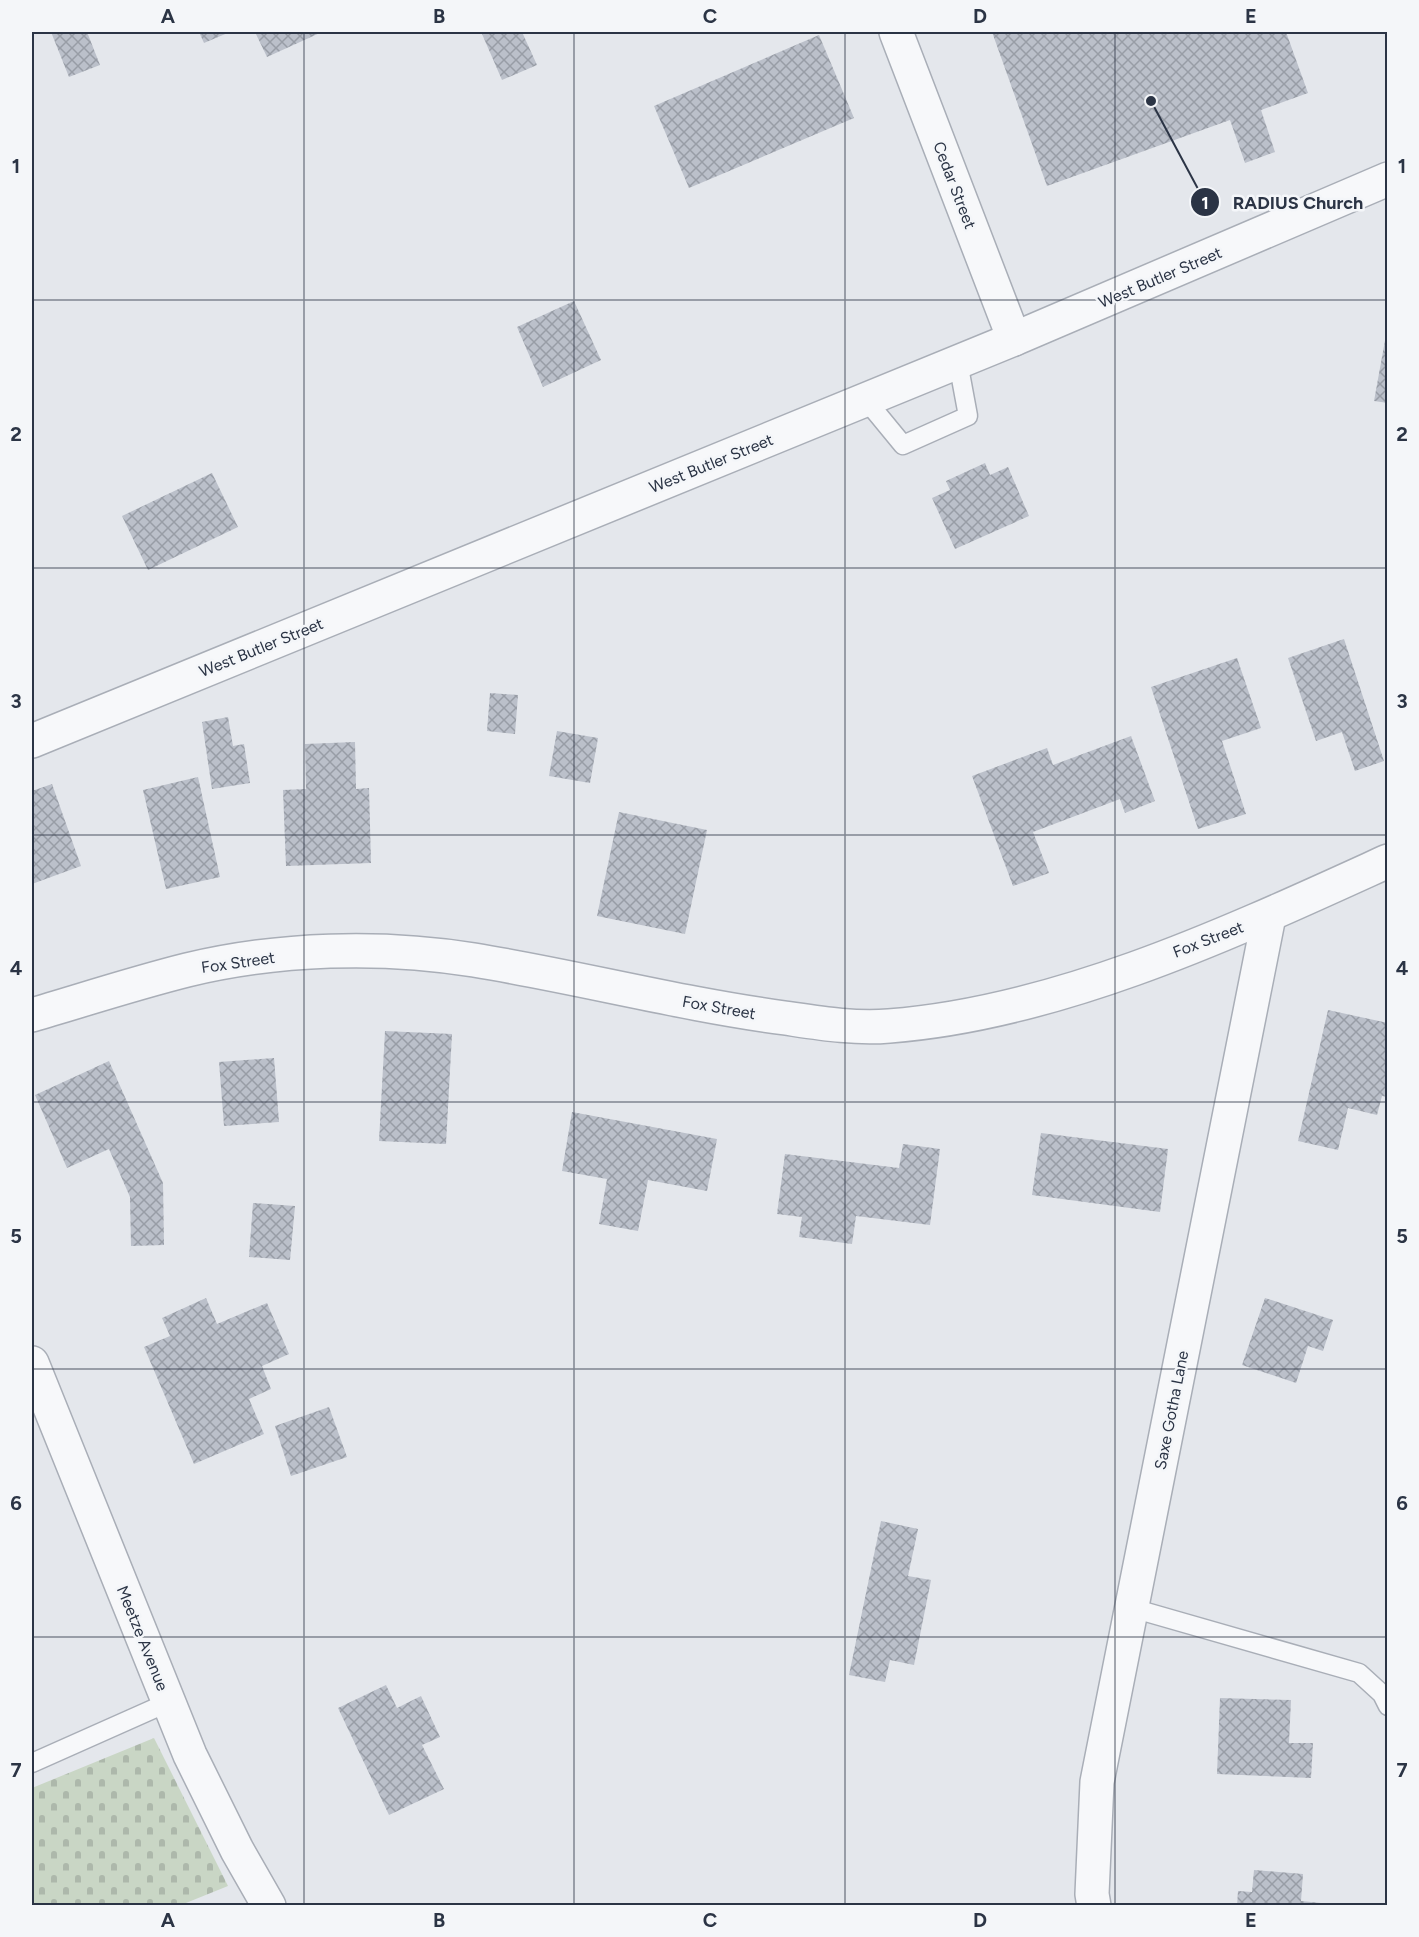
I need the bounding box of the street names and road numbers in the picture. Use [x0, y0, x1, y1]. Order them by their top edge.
street label: Cedar Street [929, 139, 980, 232]
street label: West Butler Street [1096, 243, 1225, 312]
street label: West Butler Street [646, 430, 776, 497]
street label: West Butler Street [196, 614, 326, 681]
street label: Fox Street [1170, 917, 1246, 962]
street label: Fox Street [200, 948, 276, 977]
street label: Fox Street [681, 992, 757, 1023]
street label: Saxe Gotha Lane [1151, 1349, 1192, 1471]
street label: Meetze Avenue [113, 1583, 172, 1694]

